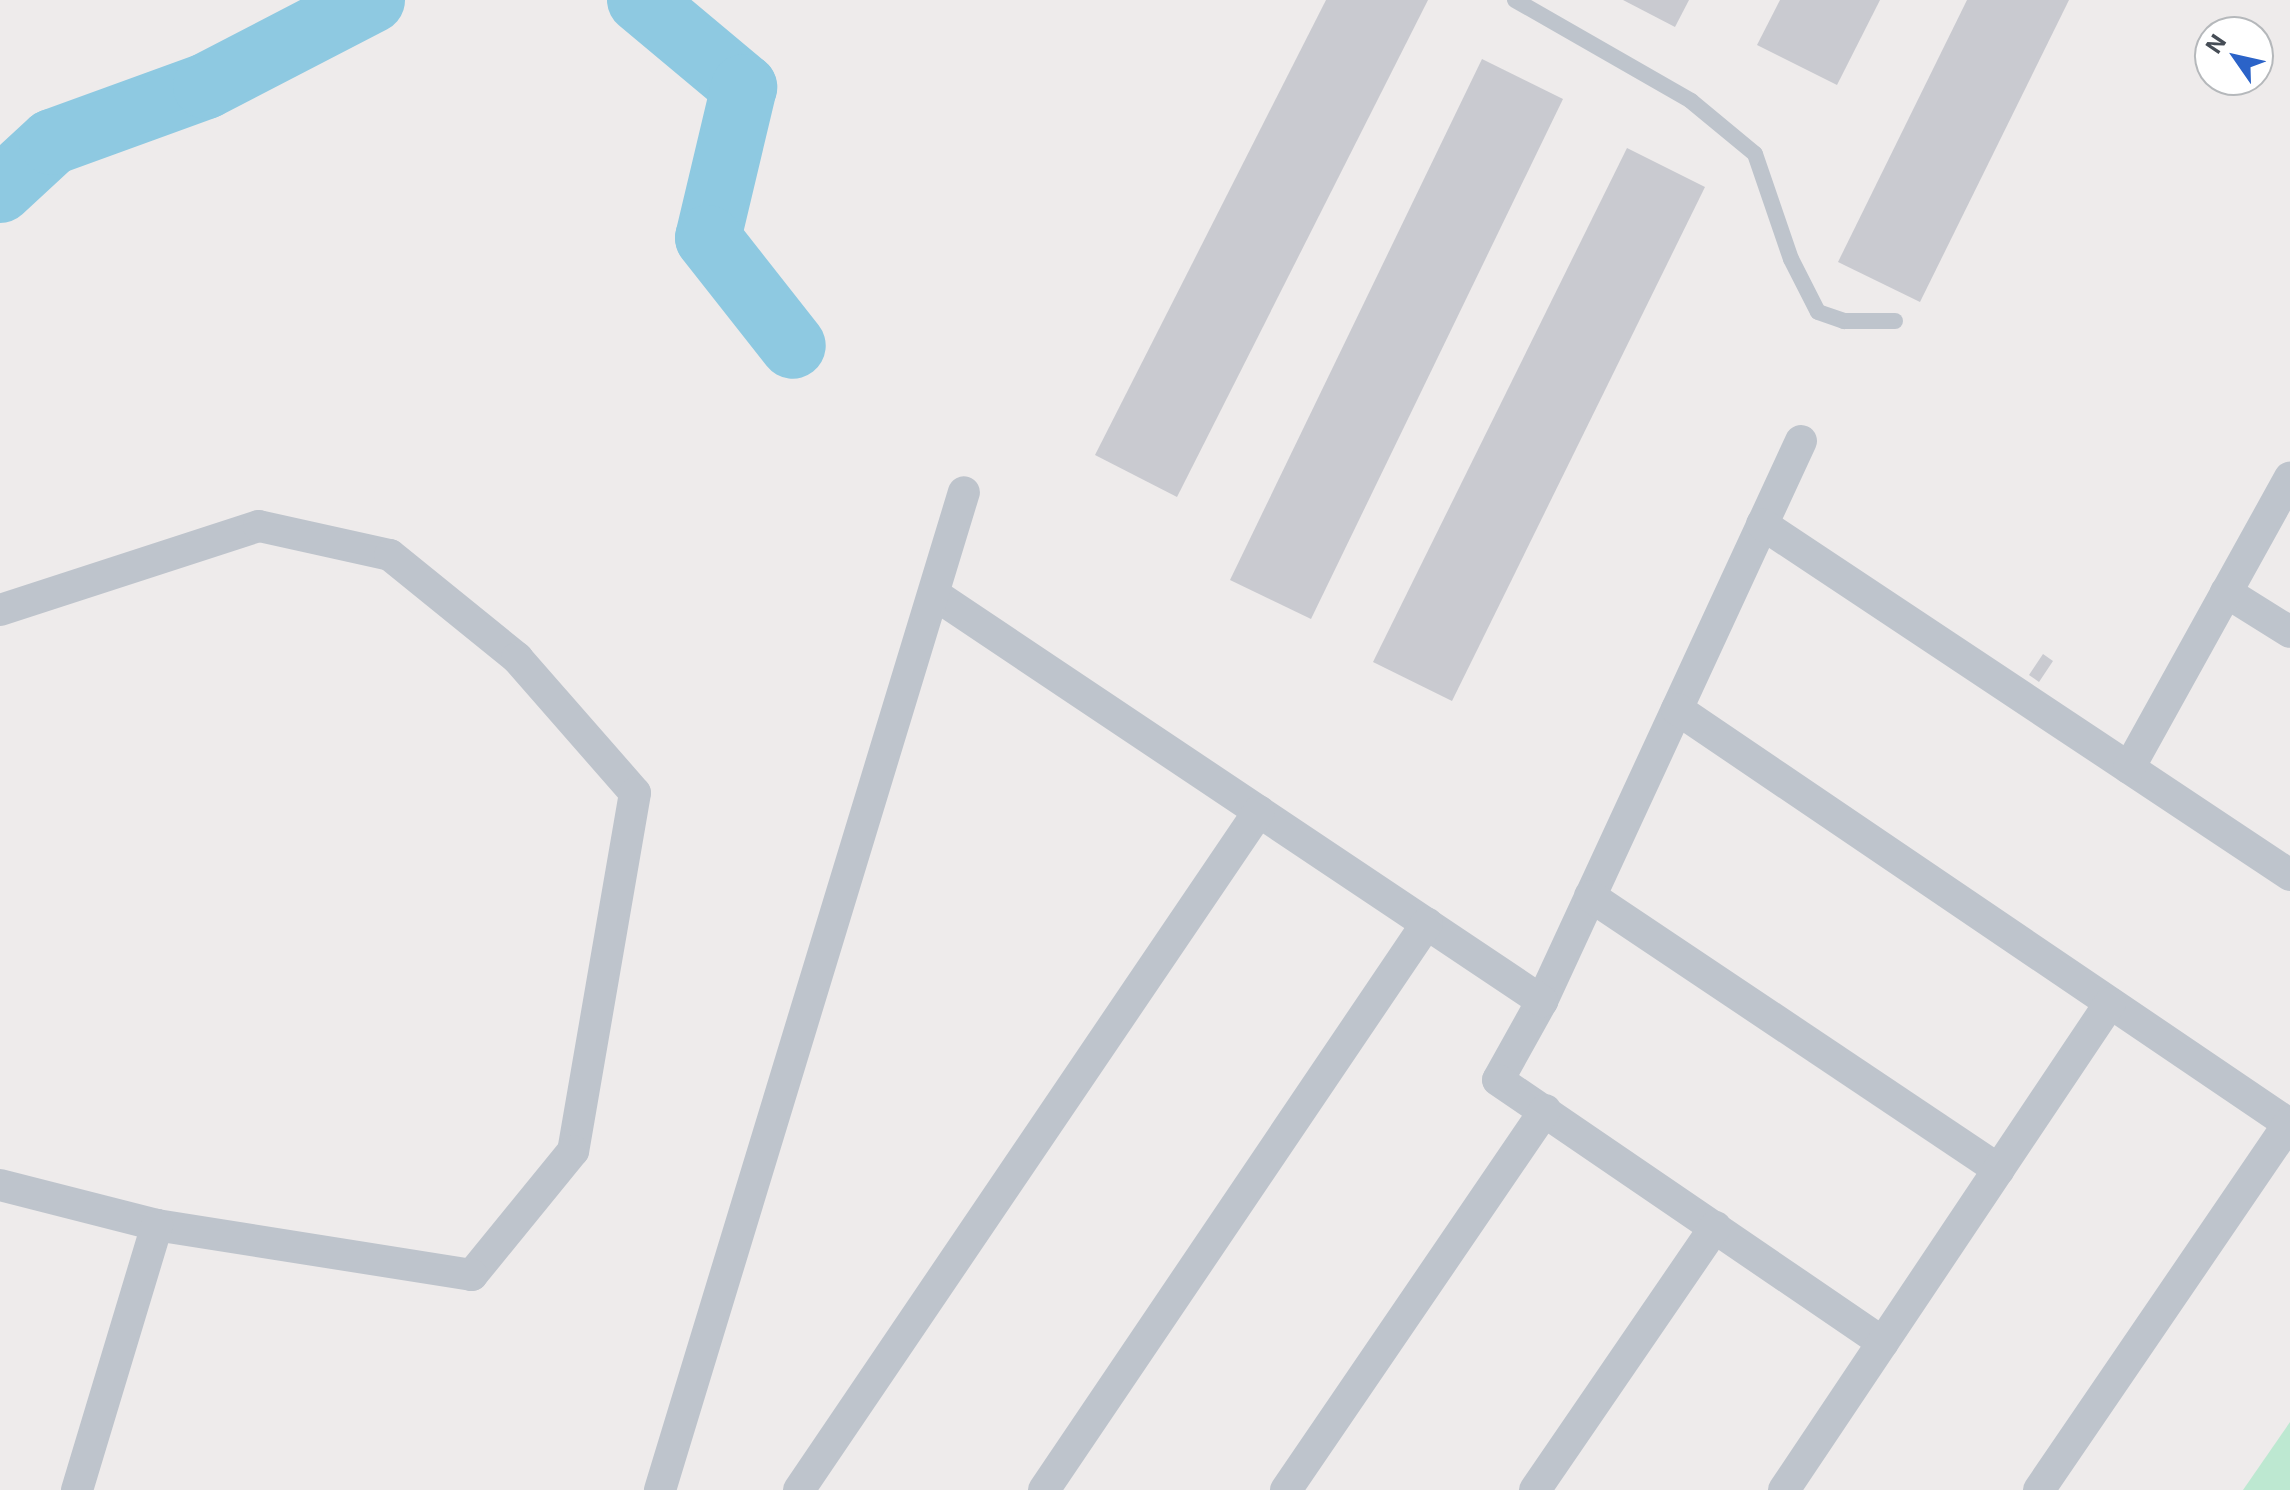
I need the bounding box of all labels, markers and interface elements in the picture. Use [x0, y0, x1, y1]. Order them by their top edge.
north arrow [2194, 16, 2274, 96]
text: N [2200, 29, 2231, 58]

